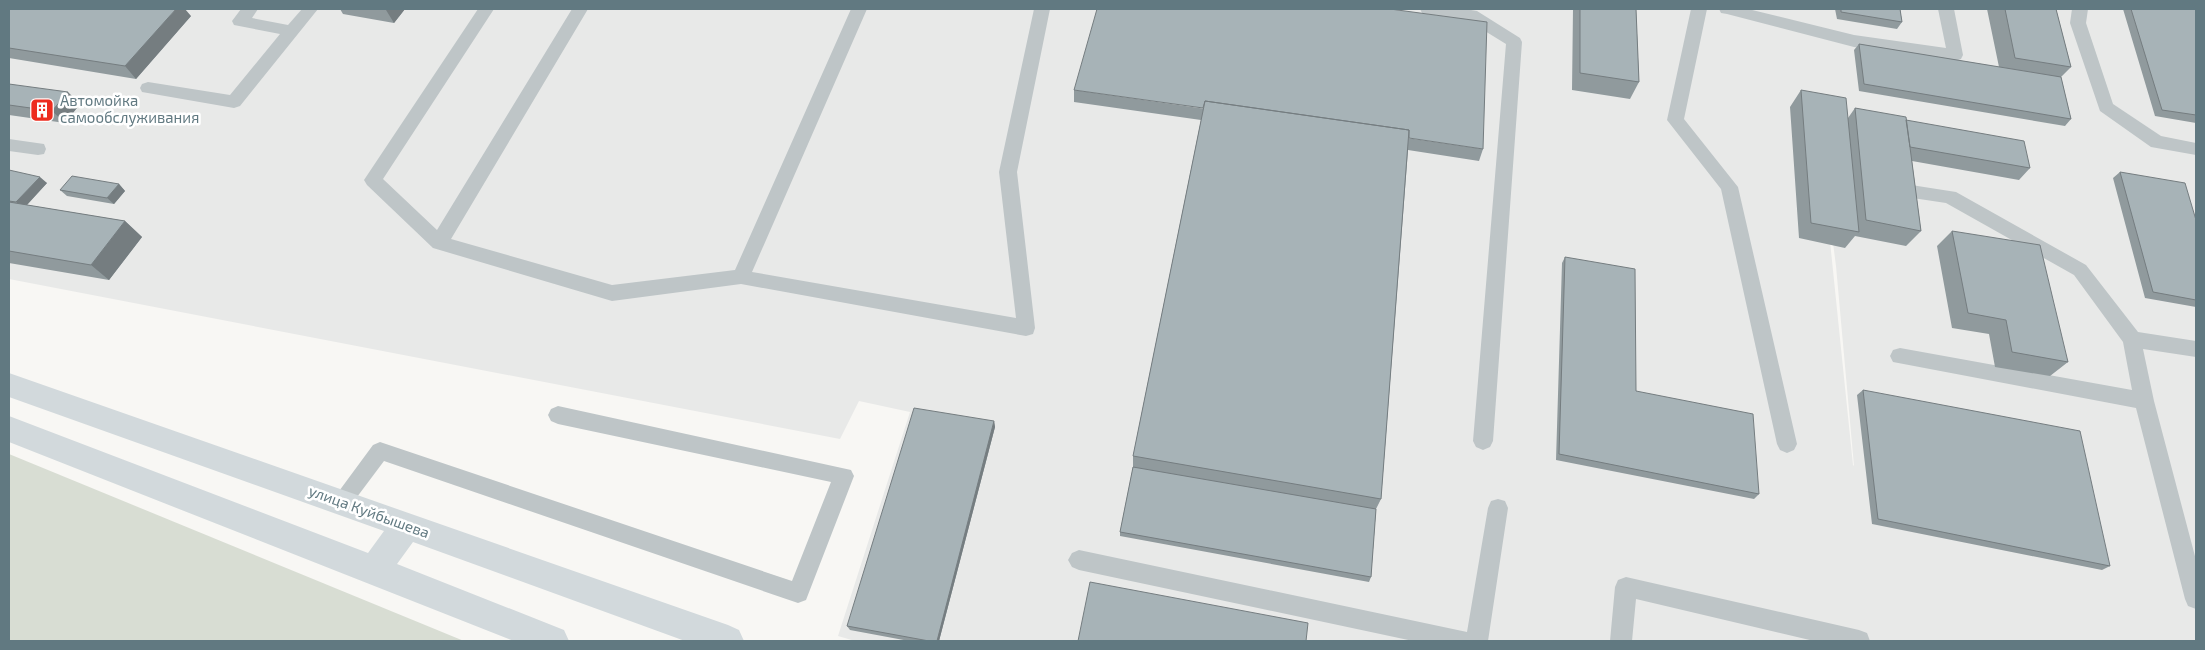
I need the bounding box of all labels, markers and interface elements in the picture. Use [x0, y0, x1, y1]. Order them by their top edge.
place label: Автомойка самообслуживания [60, 91, 199, 127]
building icon: Автомойка самообслуживания [29, 97, 55, 123]
street label: улица Куйбышева [306, 481, 432, 542]

